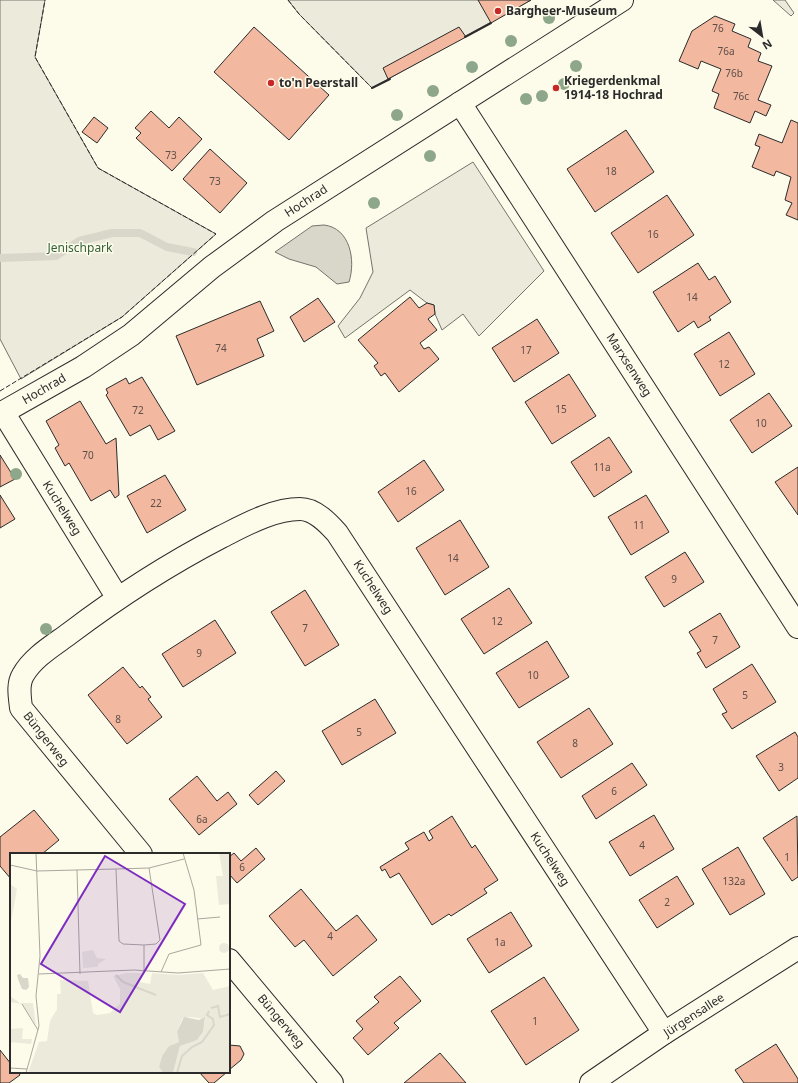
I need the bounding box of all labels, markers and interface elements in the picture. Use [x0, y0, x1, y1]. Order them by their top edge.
place label: Bargheer-Museum [506, 2, 617, 19]
marker: Bargheer-Museum [493, 6, 503, 16]
north arrow [742, 16, 782, 56]
house number: 76 [712, 21, 724, 35]
text: N [760, 36, 775, 54]
house number: 76a [717, 44, 735, 58]
house number: 76b [725, 66, 743, 80]
place label: Kriegerdenkmal 1914-18 Hochrad [564, 72, 663, 103]
place label: to'n Peerstall [279, 74, 358, 91]
marker: to'n Peerstall [266, 78, 276, 88]
marker: Kriegerdenkmal 1914-18 Hochrad [551, 83, 561, 93]
house number: 76c [733, 89, 749, 103]
house number: 73 [165, 148, 177, 162]
house number: 18 [605, 164, 617, 178]
house number: 73 [209, 174, 221, 188]
street label: Hochrad [281, 180, 331, 221]
house number: 16 [647, 227, 659, 241]
park label: Jenischpark [47, 239, 113, 256]
house number: 14 [686, 290, 698, 304]
street label: Marxsenweg [603, 330, 656, 400]
house number: 74 [215, 341, 227, 355]
house number: 17 [520, 343, 532, 357]
house number: 12 [718, 357, 730, 371]
street label: Hochrad [19, 369, 69, 408]
house number: 15 [555, 402, 567, 416]
house number: 72 [132, 403, 144, 417]
house number: 10 [755, 416, 767, 430]
house number: 70 [82, 448, 94, 462]
house number: 11a [593, 460, 611, 474]
street label: Kuchelweg [39, 477, 86, 538]
house number: 16 [405, 484, 417, 498]
house number: 22 [150, 496, 162, 510]
house number: 11 [633, 518, 645, 532]
house number: 14 [447, 551, 459, 565]
street label: Kuchelweg [350, 556, 397, 617]
house number: 9 [671, 572, 677, 586]
house number: 12 [491, 614, 503, 628]
house number: 7 [302, 621, 308, 635]
house number: 7 [712, 633, 718, 647]
house number: 9 [196, 646, 202, 660]
house number: 10 [527, 668, 539, 682]
house number: 5 [742, 688, 748, 702]
street label: Büngerweg [20, 708, 73, 770]
house number: 8 [115, 712, 121, 726]
house number: 5 [356, 725, 362, 739]
house number: 8 [572, 736, 578, 750]
house number: 3 [778, 760, 784, 774]
house number: 6 [611, 784, 617, 798]
house number: 6a [196, 812, 208, 826]
street label: Kuchelweg [527, 828, 574, 889]
house number: 4 [639, 838, 645, 852]
house number: 1 [784, 850, 790, 864]
inset map [10, 853, 230, 1073]
house number: 6 [239, 860, 245, 874]
house number: 132a [723, 874, 745, 888]
house number: 2 [664, 895, 670, 909]
house number: 4 [327, 929, 333, 943]
house number: 1a [494, 935, 506, 949]
street label: Jürgensallee [659, 988, 728, 1041]
street label: Büngerweg [254, 990, 309, 1051]
house number: 1 [532, 1014, 538, 1028]

